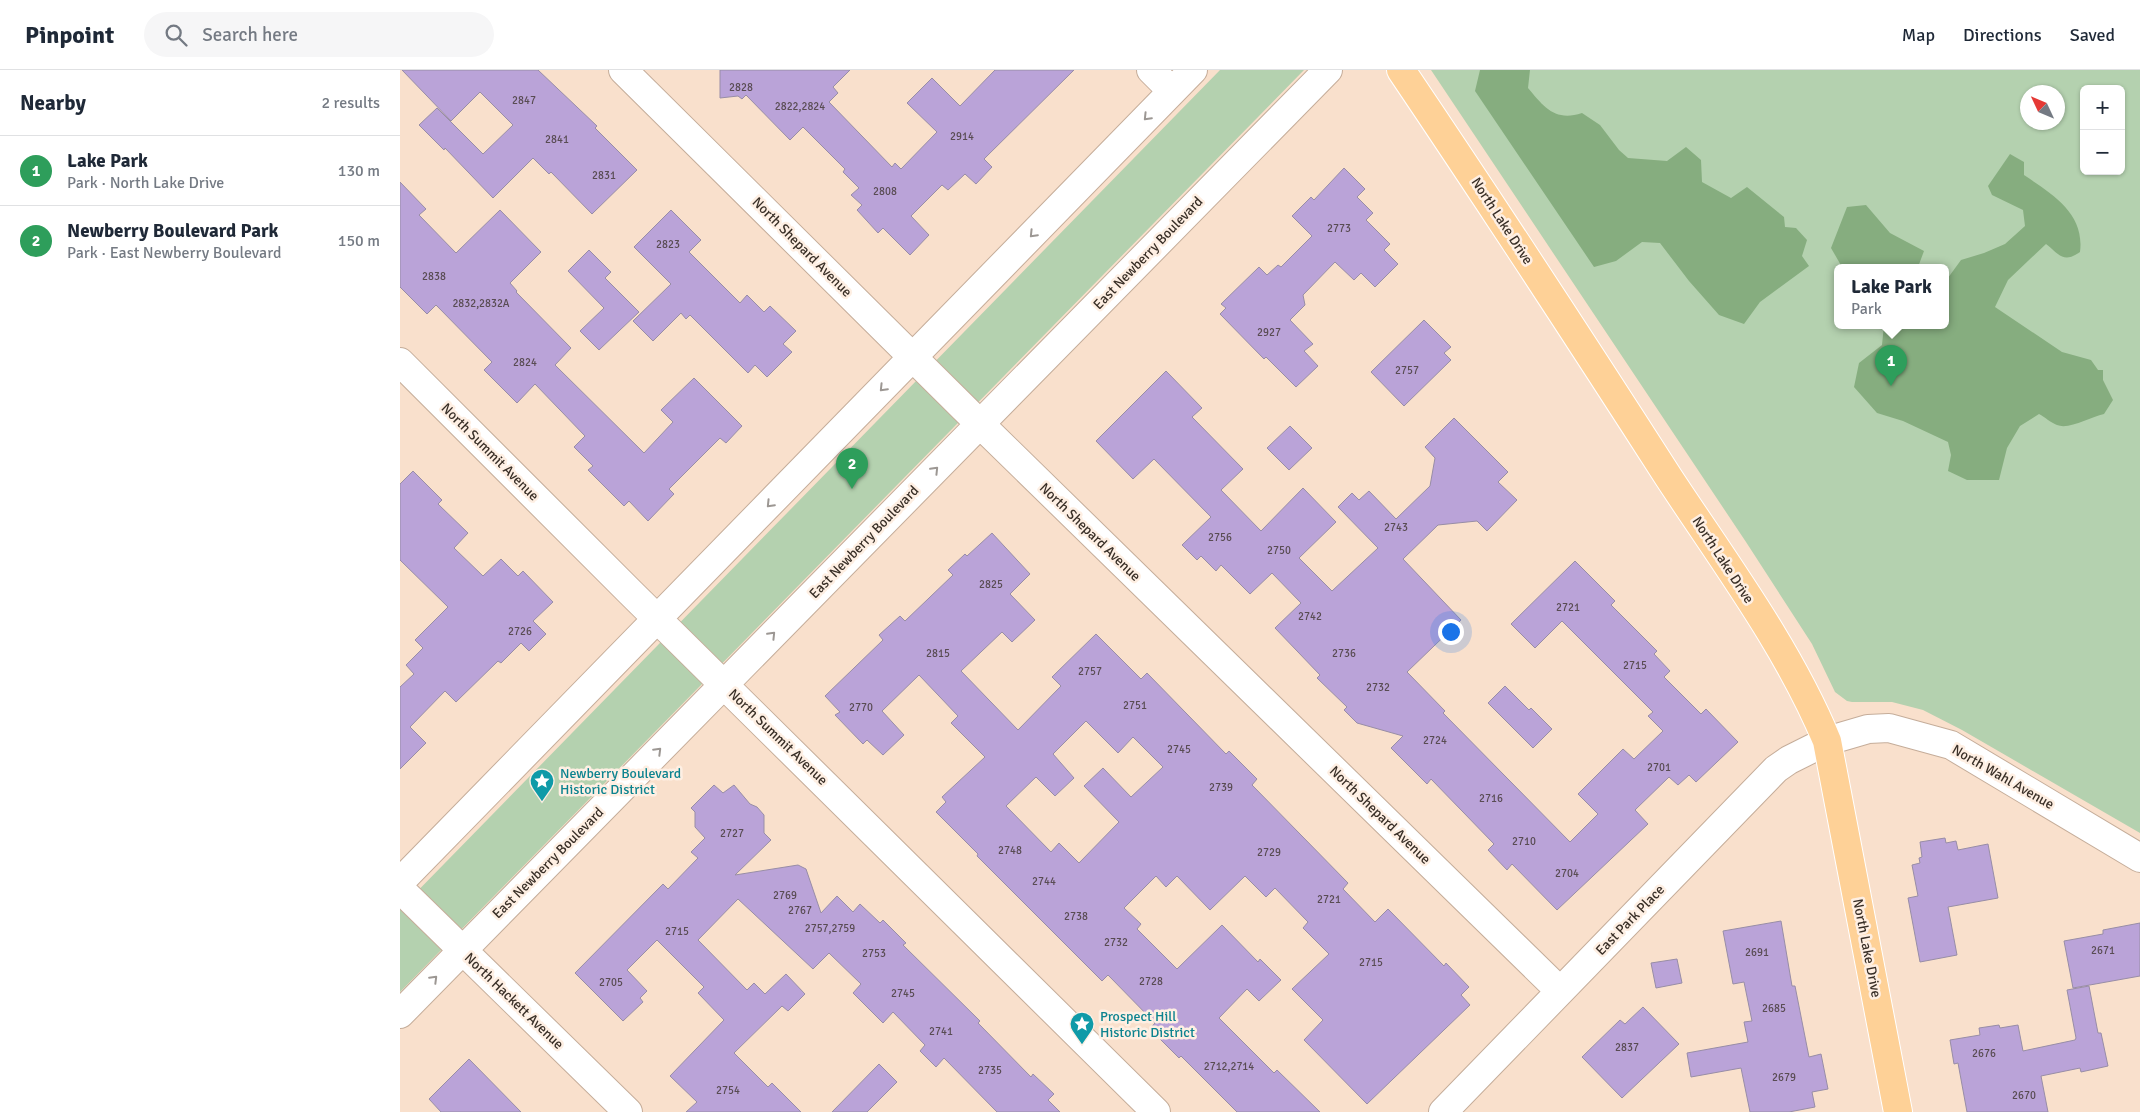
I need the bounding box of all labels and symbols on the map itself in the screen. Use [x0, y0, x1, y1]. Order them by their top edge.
house number: 2828 [729, 81, 753, 94]
north arrow [2020, 85, 2065, 130]
house number: 2847 [512, 94, 536, 107]
house number: 2822,2824 [775, 100, 825, 113]
one-way arrow [1144, 112, 1153, 121]
house number: 2914 [950, 130, 974, 143]
house number: 2841 [545, 133, 569, 146]
house number: 2831 [592, 169, 616, 182]
street label: North Lake Drive [1468, 174, 1536, 268]
house number: 2808 [873, 185, 897, 198]
street label: East Newberry Boulevard [1090, 193, 1206, 313]
street label: North Shepard Avenue [749, 194, 855, 300]
house number: 2773 [1327, 222, 1351, 235]
one-way arrow [1030, 228, 1039, 237]
house number: 2823 [656, 238, 680, 251]
house number: 2838 [422, 270, 446, 283]
house number: 2832,2832A [452, 297, 510, 310]
house number: 2927 [1257, 326, 1281, 339]
pin: 1 [1875, 345, 1907, 386]
house number: 2824 [513, 356, 537, 369]
house number: 2757 [1395, 364, 1419, 377]
one-way arrow [880, 382, 889, 391]
street label: North Summit Avenue [438, 400, 542, 504]
pin: 2 [836, 448, 868, 489]
one-way arrow [930, 466, 939, 475]
street label: North Shepard Avenue [1036, 479, 1144, 585]
street label: East Newberry Boulevard [806, 482, 922, 602]
one-way arrow [767, 498, 776, 507]
street label: North Lake Drive [1689, 513, 1757, 607]
house number: 2743 [1384, 521, 1408, 534]
house number: 2756 [1208, 531, 1232, 544]
house number: 2750 [1267, 544, 1291, 557]
house number: 2825 [979, 578, 1003, 591]
house number: 2721 [1556, 601, 1580, 614]
house number: 2742 [1298, 610, 1322, 623]
your location [1438, 619, 1464, 645]
house number: 2726 [508, 625, 532, 638]
one-way arrow [767, 632, 776, 641]
house number: 2815 [926, 647, 950, 660]
house number: 2736 [1332, 647, 1356, 660]
house number: 2715 [1623, 659, 1647, 672]
house number: 2757 [1078, 665, 1102, 678]
house number: 2732 [1366, 681, 1390, 694]
street label: North Summit Avenue [725, 685, 831, 789]
house number: 2751 [1123, 699, 1147, 712]
house number: 2770 [849, 701, 873, 714]
house number: 2724 [1423, 734, 1447, 747]
street label: North Wahl Avenue [1949, 741, 2057, 813]
house number: 2745 [1167, 743, 1191, 756]
one-way arrow [653, 748, 662, 757]
house number: 2701 [1647, 761, 1671, 774]
street label: North Shepard Avenue [1326, 762, 1434, 868]
place label: Newberry Boulevard Historic District [560, 765, 681, 798]
place icon: Newberry Boulevard Historic District [529, 768, 555, 802]
house number: 2739 [1209, 781, 1233, 794]
house number: 2716 [1479, 792, 1503, 805]
street label: East Newberry Boulevard [489, 804, 607, 922]
house number: 2727 [720, 827, 744, 840]
house number: 2710 [1512, 835, 1536, 848]
house number: 2748 [998, 844, 1022, 857]
house number: 2729 [1257, 846, 1281, 859]
house number: 2704 [1555, 867, 1579, 880]
house number: 2744 [1032, 875, 1056, 888]
street label: East Park Place [1592, 881, 1668, 959]
house number: 2769 [773, 889, 797, 902]
house number: 2721 [1317, 893, 1341, 906]
street label: North Lake Drive [1849, 897, 1885, 999]
house number: 2767 [788, 904, 812, 917]
house number: 2738 [1064, 910, 1088, 923]
house number: 2757,2759 [805, 922, 855, 935]
house number: 2715 [665, 925, 689, 938]
house number: 2732 [1104, 936, 1128, 949]
house number: 2671 [2091, 944, 2115, 957]
house number: 2691 [1745, 946, 1769, 959]
house number: 2753 [862, 947, 886, 960]
street label: North Hackett Avenue [461, 949, 567, 1053]
house number: 2715 [1359, 956, 1383, 969]
house number: 2728 [1139, 975, 1163, 988]
one-way arrow [428, 976, 437, 985]
house number: 2705 [599, 976, 623, 989]
house number: 2745 [891, 987, 915, 1000]
house number: 2685 [1762, 1002, 1786, 1015]
place label: Prospect Hill Historic District [1100, 1008, 1195, 1041]
place icon: Prospect Hill Historic District [1069, 1011, 1095, 1045]
house number: 2741 [929, 1025, 953, 1038]
house number: 2837 [1615, 1041, 1639, 1054]
house number: 2676 [1972, 1047, 1996, 1060]
house number: 2712,2714 [1204, 1060, 1254, 1073]
house number: 2735 [978, 1064, 1002, 1077]
house number: 2679 [1772, 1071, 1796, 1084]
house number: 2754 [716, 1084, 740, 1097]
house number: 2670 [2012, 1089, 2036, 1102]

